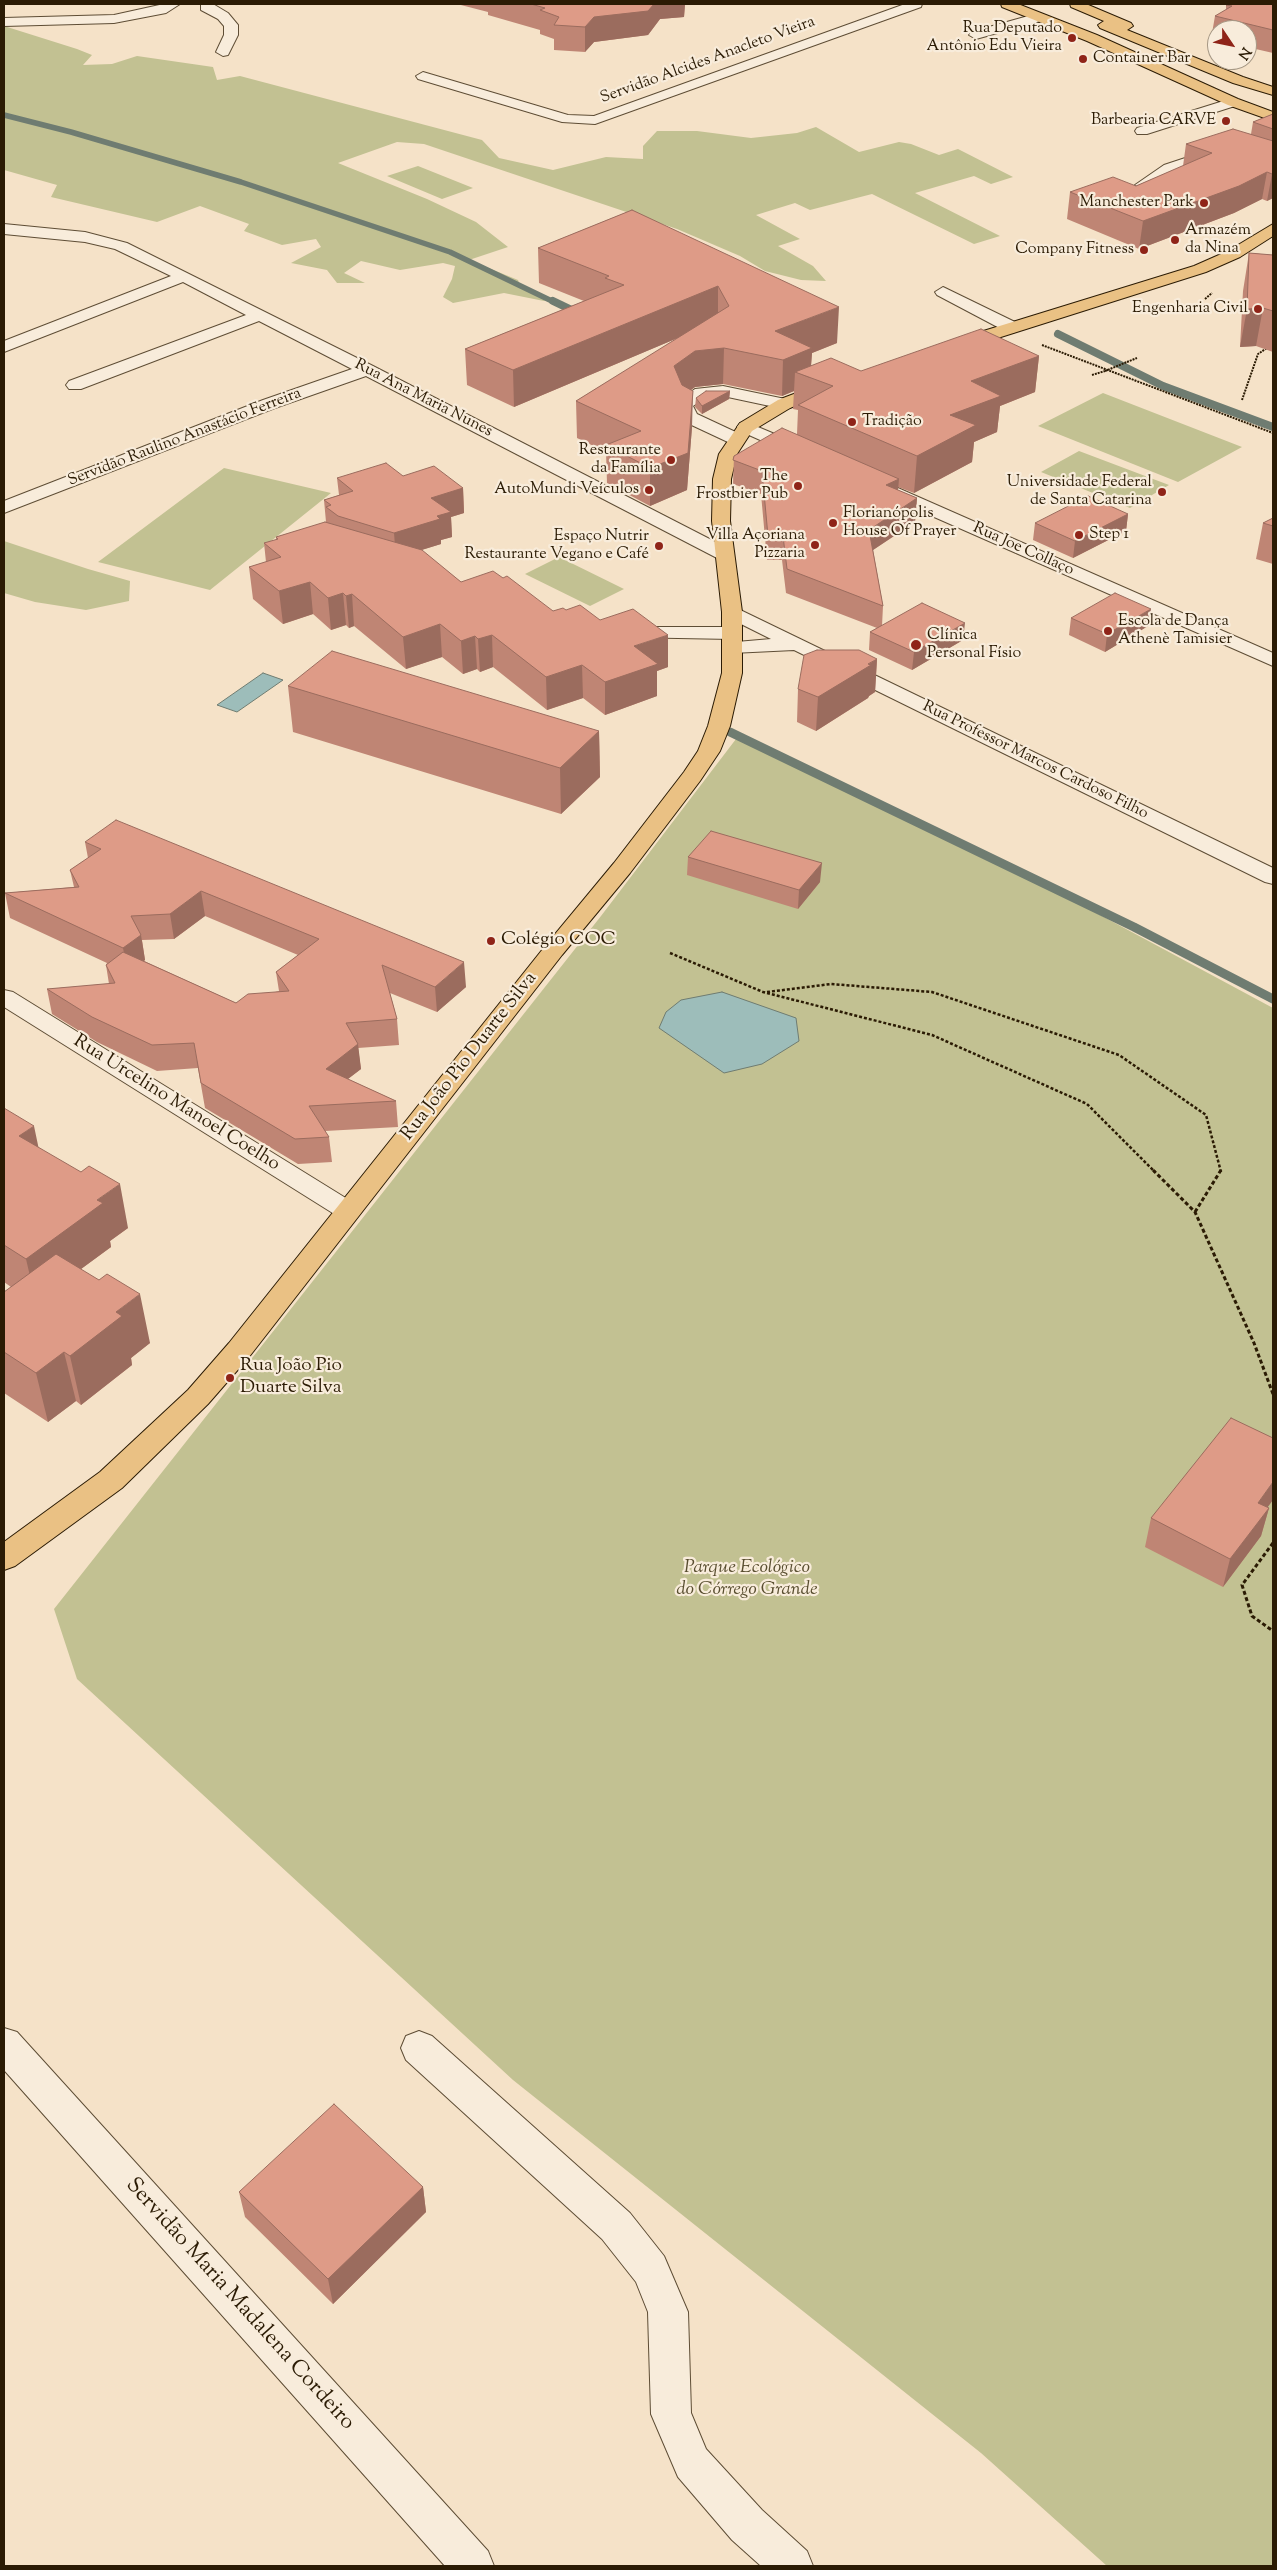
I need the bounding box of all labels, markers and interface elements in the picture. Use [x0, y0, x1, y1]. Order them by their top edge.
street label: Servidão Alcides Anacleto Vieira [598, 13, 818, 109]
place label: Rua Deputado Antônio Edu Vieira [927, 19, 1062, 57]
north arrow [1207, 20, 1257, 70]
marker: Rua Deputado Antônio Edu Vieira [1066, 32, 1078, 44]
text: N [1232, 43, 1255, 63]
place label: Container Bar [1093, 49, 1190, 69]
marker: Container Bar [1077, 53, 1089, 65]
place label: Barbearia CARVE [1091, 111, 1216, 131]
marker: Barbearia CARVE [1220, 115, 1232, 127]
place label: Manchester Park [1080, 193, 1194, 213]
marker: Manchester Park [1198, 197, 1210, 209]
place label: Armazém da Nina [1185, 221, 1251, 259]
marker: Armazém da Nina [1169, 234, 1181, 246]
place label: Company Fitness [1015, 240, 1134, 260]
marker: Company Fitness [1138, 244, 1150, 256]
place label: Engenharia Civil [1132, 299, 1248, 319]
marker: Engenharia Civil [1252, 303, 1264, 315]
street label: Rua Ana Maria Nunes [351, 356, 495, 442]
street label: Servidão Raulino Anastácio Ferreira [66, 385, 304, 491]
place label: Tradição [862, 412, 922, 432]
marker: Tradição [846, 416, 858, 428]
place label: Restaurante da Família [579, 441, 661, 479]
marker: Restaurante da Família [665, 454, 677, 466]
place label: The Frostbier Pub [696, 467, 788, 505]
place label: Universidade Federal de Santa Catarina [1007, 473, 1152, 511]
place label: AutoMundi Veículos [494, 480, 639, 500]
marker: The Frostbier Pub [792, 480, 804, 492]
marker: AutoMundi Veículos [643, 484, 655, 496]
marker: Universidade Federal de Santa Catarina [1156, 486, 1168, 498]
place label: Florianópolis House Of Prayer [843, 504, 956, 542]
marker: Florianópolis House Of Prayer [827, 517, 839, 529]
street label: Rua Joe Collaço [970, 519, 1076, 581]
place label: Step 1 [1089, 525, 1129, 545]
place label: Villa Açoriana Pizzaria [706, 526, 805, 564]
place label: Espaço Nutrir Restaurante Vegano e Café [464, 527, 649, 565]
marker: Step 1 [1073, 529, 1085, 541]
marker: Villa Açoriana Pizzaria [809, 539, 821, 551]
marker: Espaço Nutrir Restaurante Vegano e Café [653, 540, 665, 552]
place label: Escola de Dança Athenè Tamisier [1118, 612, 1232, 650]
marker: Escola de Dança Athenè Tamisier [1102, 625, 1114, 637]
place label: Clínica Personal Físio [927, 626, 1021, 664]
marker: Clínica Personal Físio [909, 638, 923, 652]
street label: Rua Professor Marcos Cardoso Filho [919, 698, 1151, 824]
place label: Colégio COC [501, 930, 616, 952]
marker: Colégio COC [485, 935, 497, 947]
street label: Rua João Pio Duarte Silva [397, 968, 543, 1146]
street label: Rua Urcelino Manoel Coelho [68, 1031, 284, 1177]
place label: Rua João Pio Duarte Silva [240, 1356, 342, 1400]
marker: Rua João Pio Duarte Silva [224, 1372, 236, 1384]
park label: Parque Ecológico do Córrego Grande [676, 1558, 818, 1602]
street label: Servidão Maria Madalena Cordeiro [119, 2173, 359, 2437]

